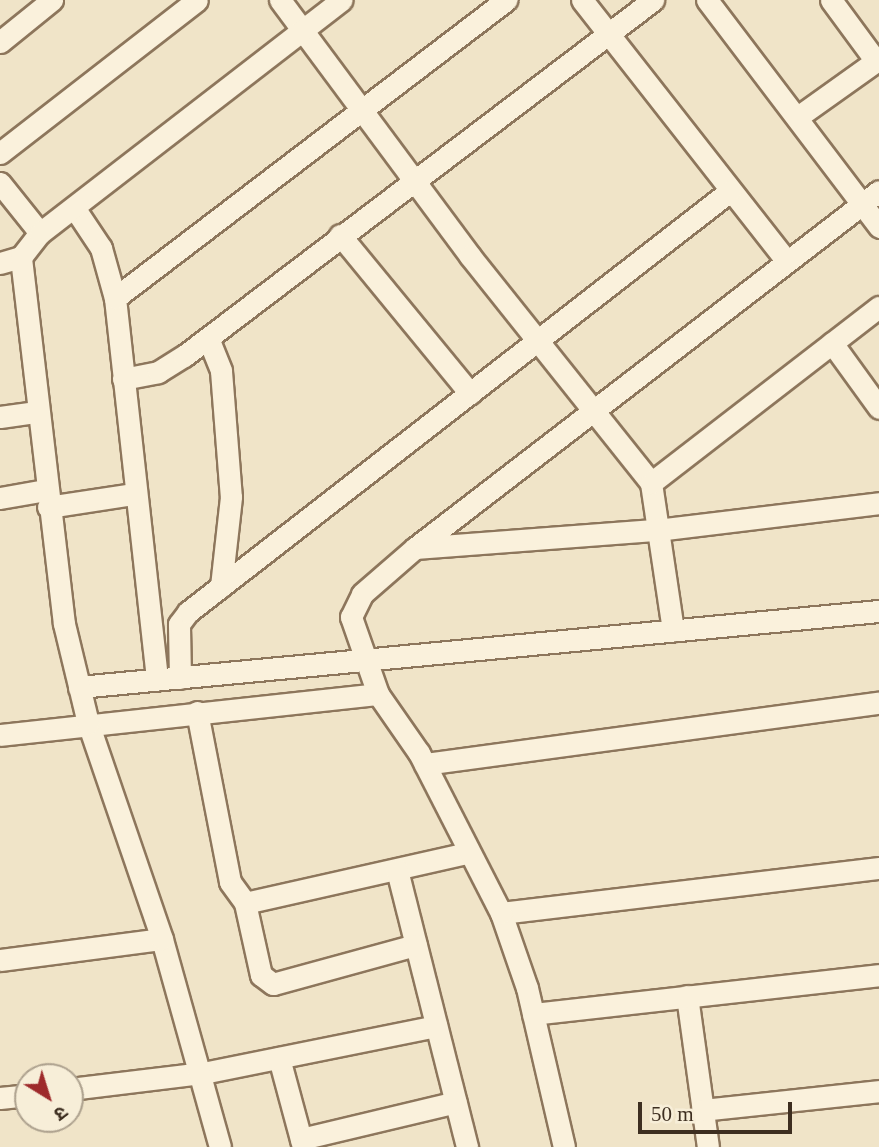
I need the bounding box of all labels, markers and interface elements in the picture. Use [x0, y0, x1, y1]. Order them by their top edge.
north arrow [14, 1063, 84, 1133]
scale bar [641, 1088, 795, 1132]
text: उ [50, 1102, 72, 1125]
text: 50 m [651, 1102, 694, 1126]

